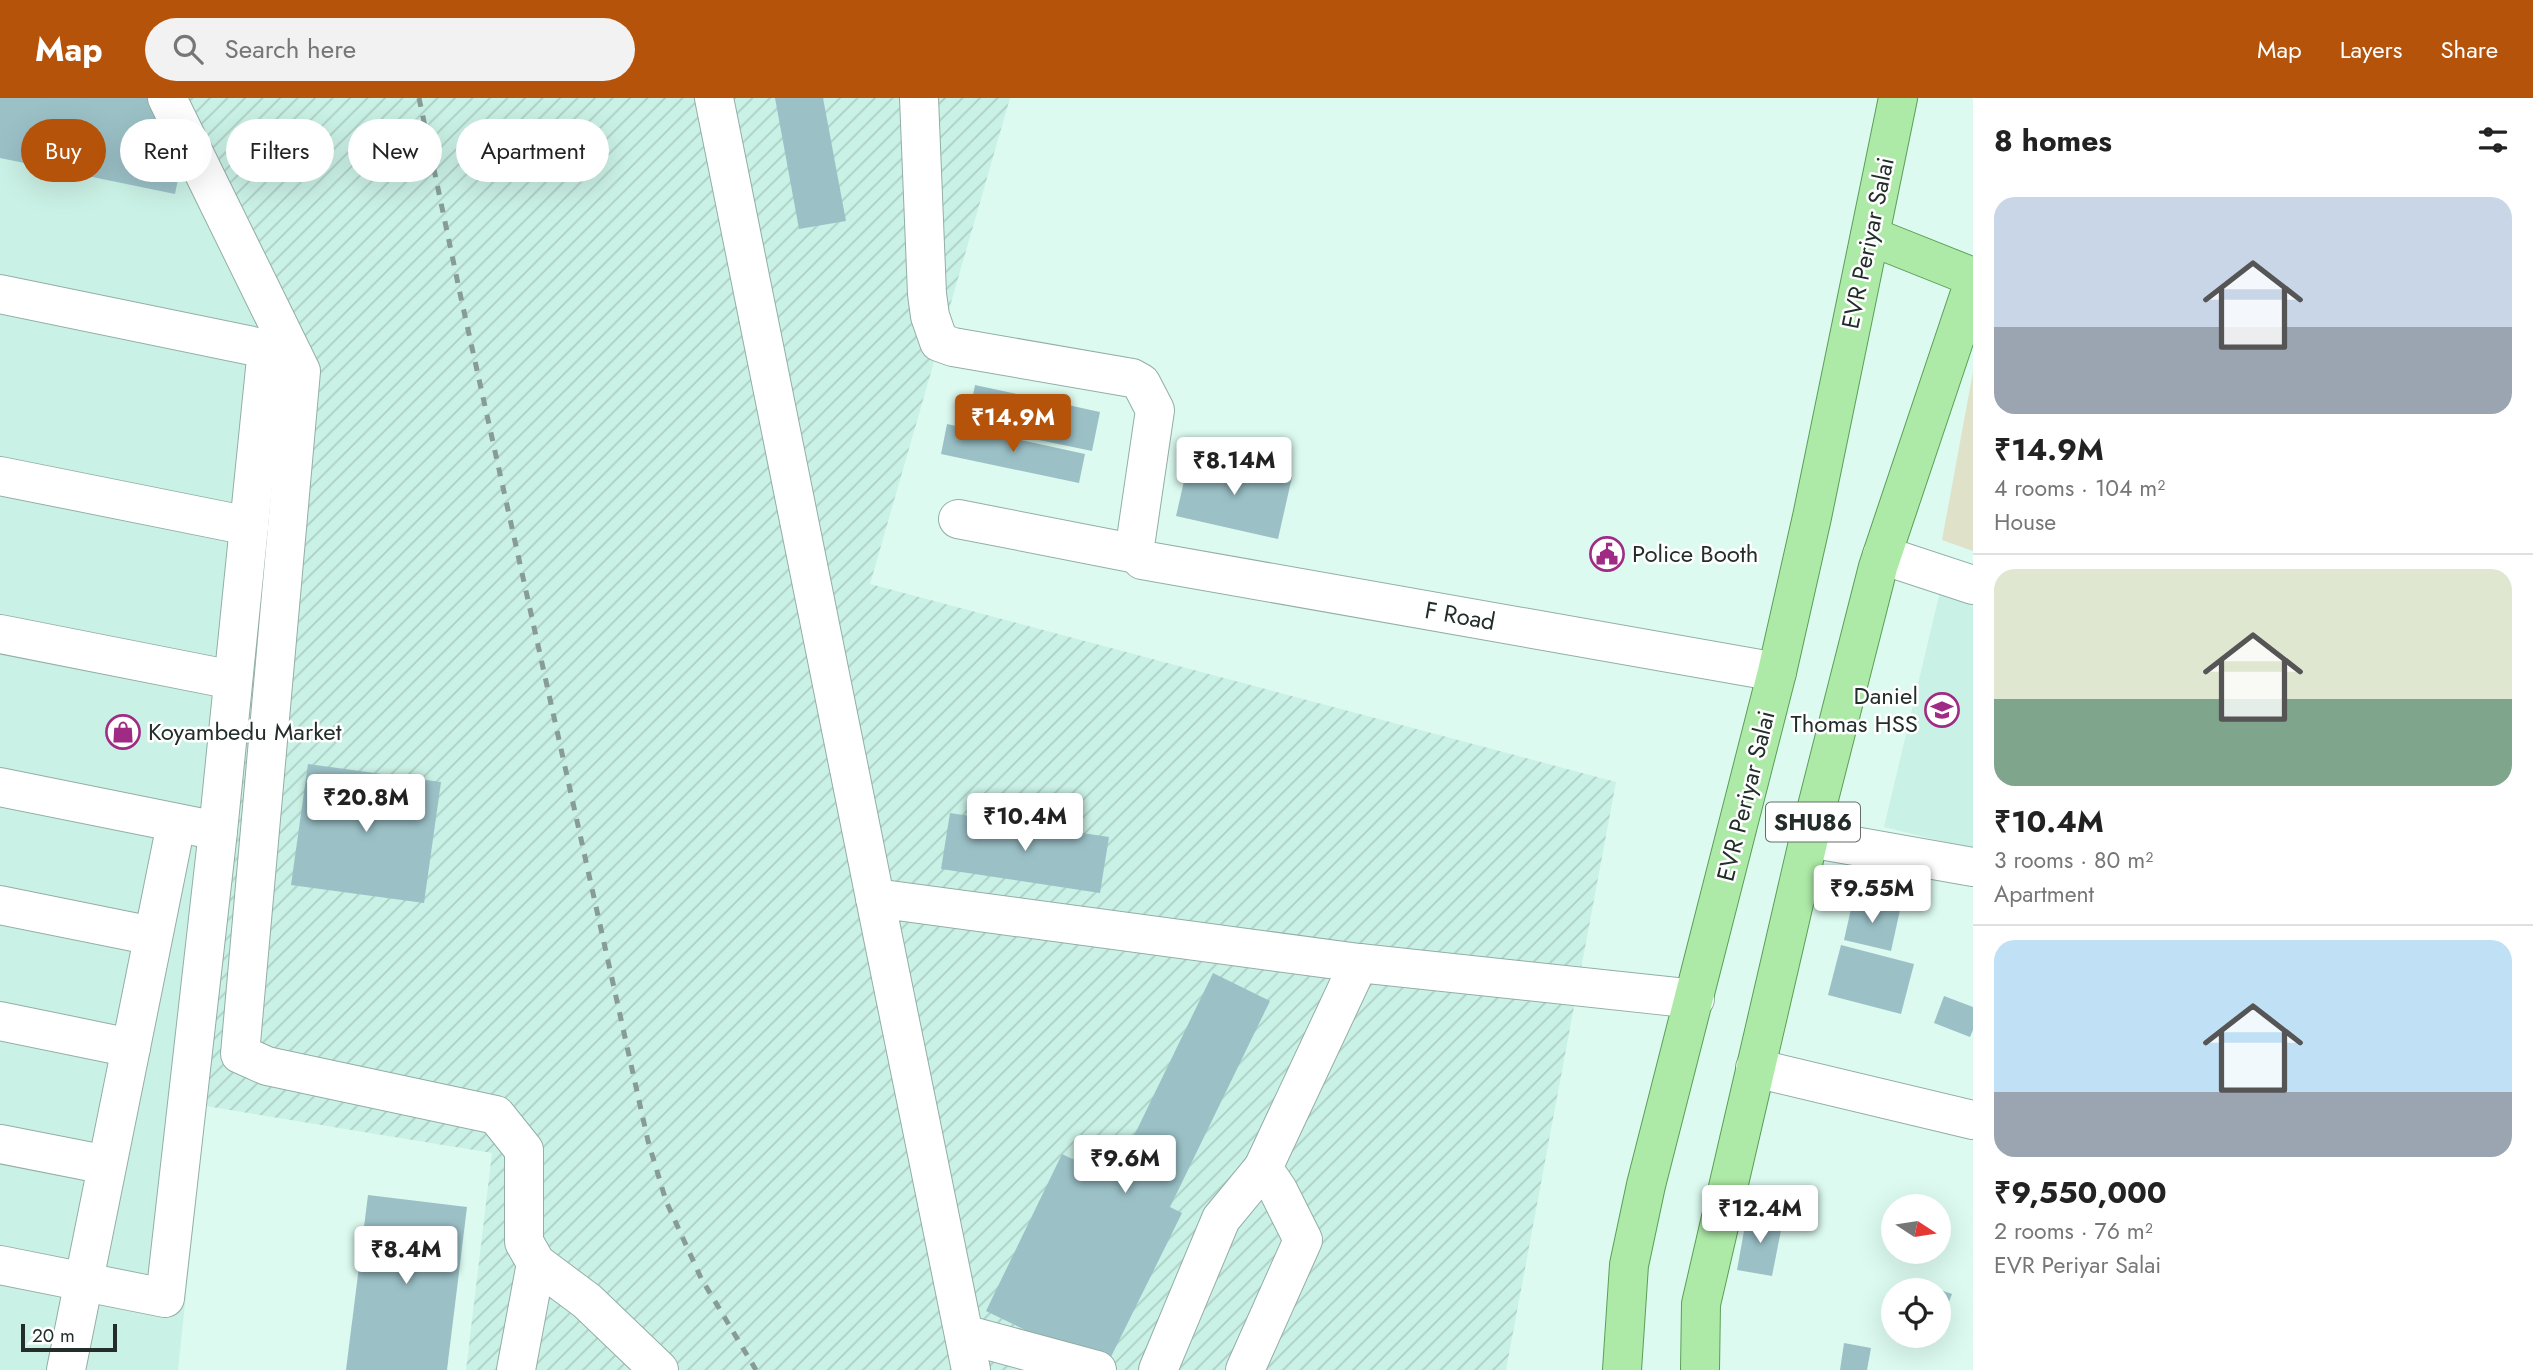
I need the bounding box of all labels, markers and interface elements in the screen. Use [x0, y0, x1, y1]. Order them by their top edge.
search box [145, 18, 635, 81]
text: Map [35, 26, 103, 73]
icon: search [169, 30, 207, 68]
text: Search here [225, 30, 356, 68]
text: Map [2257, 32, 2302, 67]
text: Layers [2340, 32, 2402, 67]
text: Share [2440, 32, 2498, 67]
chip: Buy [21, 119, 106, 182]
chip: Rent [120, 119, 212, 182]
chip: Filters [226, 119, 334, 182]
chip: New [348, 119, 442, 182]
chip: Apartment [456, 119, 609, 182]
text: 8 homes [1994, 119, 2112, 162]
icon: filters [2474, 121, 2512, 159]
street label: EVR Periyar Salai [1832, 154, 1903, 332]
icon: home [2190, 242, 2316, 368]
pin: ₹14.9M [956, 394, 1070, 454]
text: ₹14.9M [971, 400, 1055, 434]
text: ₹14.9M [1994, 428, 2104, 471]
pin: ₹8.14M [1177, 438, 1291, 497]
text: ₹8.14M [1193, 443, 1275, 477]
text: 4 rooms · 104 m² [1994, 471, 2165, 505]
text: House [1994, 505, 2056, 539]
public building icon: Police Booth [1588, 535, 1626, 573]
place label: Police Booth [1632, 536, 1758, 571]
street label: F Road [1422, 592, 1498, 639]
icon: home [2190, 614, 2316, 740]
place label: Daniel Thomas HSS [1791, 678, 1918, 741]
school or university icon: Daniel Thomas HSS [1923, 691, 1961, 729]
street label: EVR Periyar Salai [1707, 707, 1784, 885]
shop icon: Koyambedu Market [104, 713, 142, 751]
place label: Koyambedu Market [148, 714, 342, 749]
pin: ₹20.8M [309, 774, 423, 834]
text: ₹20.8M [323, 780, 409, 814]
pin: ₹10.4M [968, 794, 1082, 853]
text: ₹10.4M [983, 799, 1067, 833]
text: ₹10.4M [1994, 800, 2104, 843]
road number: SHU86 [1766, 802, 1860, 842]
text: 3 rooms · 80 m² [1994, 843, 2153, 877]
pin: ₹9.55M [1815, 866, 1929, 925]
text: ₹9.55M [1830, 871, 1914, 905]
text: Apartment [1994, 877, 2094, 911]
icon: home [2190, 985, 2316, 1111]
pin: ₹9.6M [1076, 1136, 1174, 1195]
text: ₹9.6M [1090, 1141, 1160, 1175]
text: ₹9,550,000 [1994, 1171, 2167, 1214]
pin: ₹12.4M [1703, 1186, 1817, 1245]
text: ₹12.4M [1718, 1191, 1802, 1225]
north arrow [1881, 1194, 1951, 1264]
map controls [1881, 1194, 1951, 1348]
text: 2 rooms · 76 m² [1994, 1214, 2153, 1248]
pin: ₹8.4M [357, 1226, 455, 1286]
text: ₹8.4M [370, 1232, 442, 1266]
text: EVR Periyar Salai [1994, 1248, 2161, 1282]
button: locate [1881, 1278, 1951, 1348]
scale bar [21, 1321, 117, 1353]
text: 20 m [32, 1322, 75, 1349]

